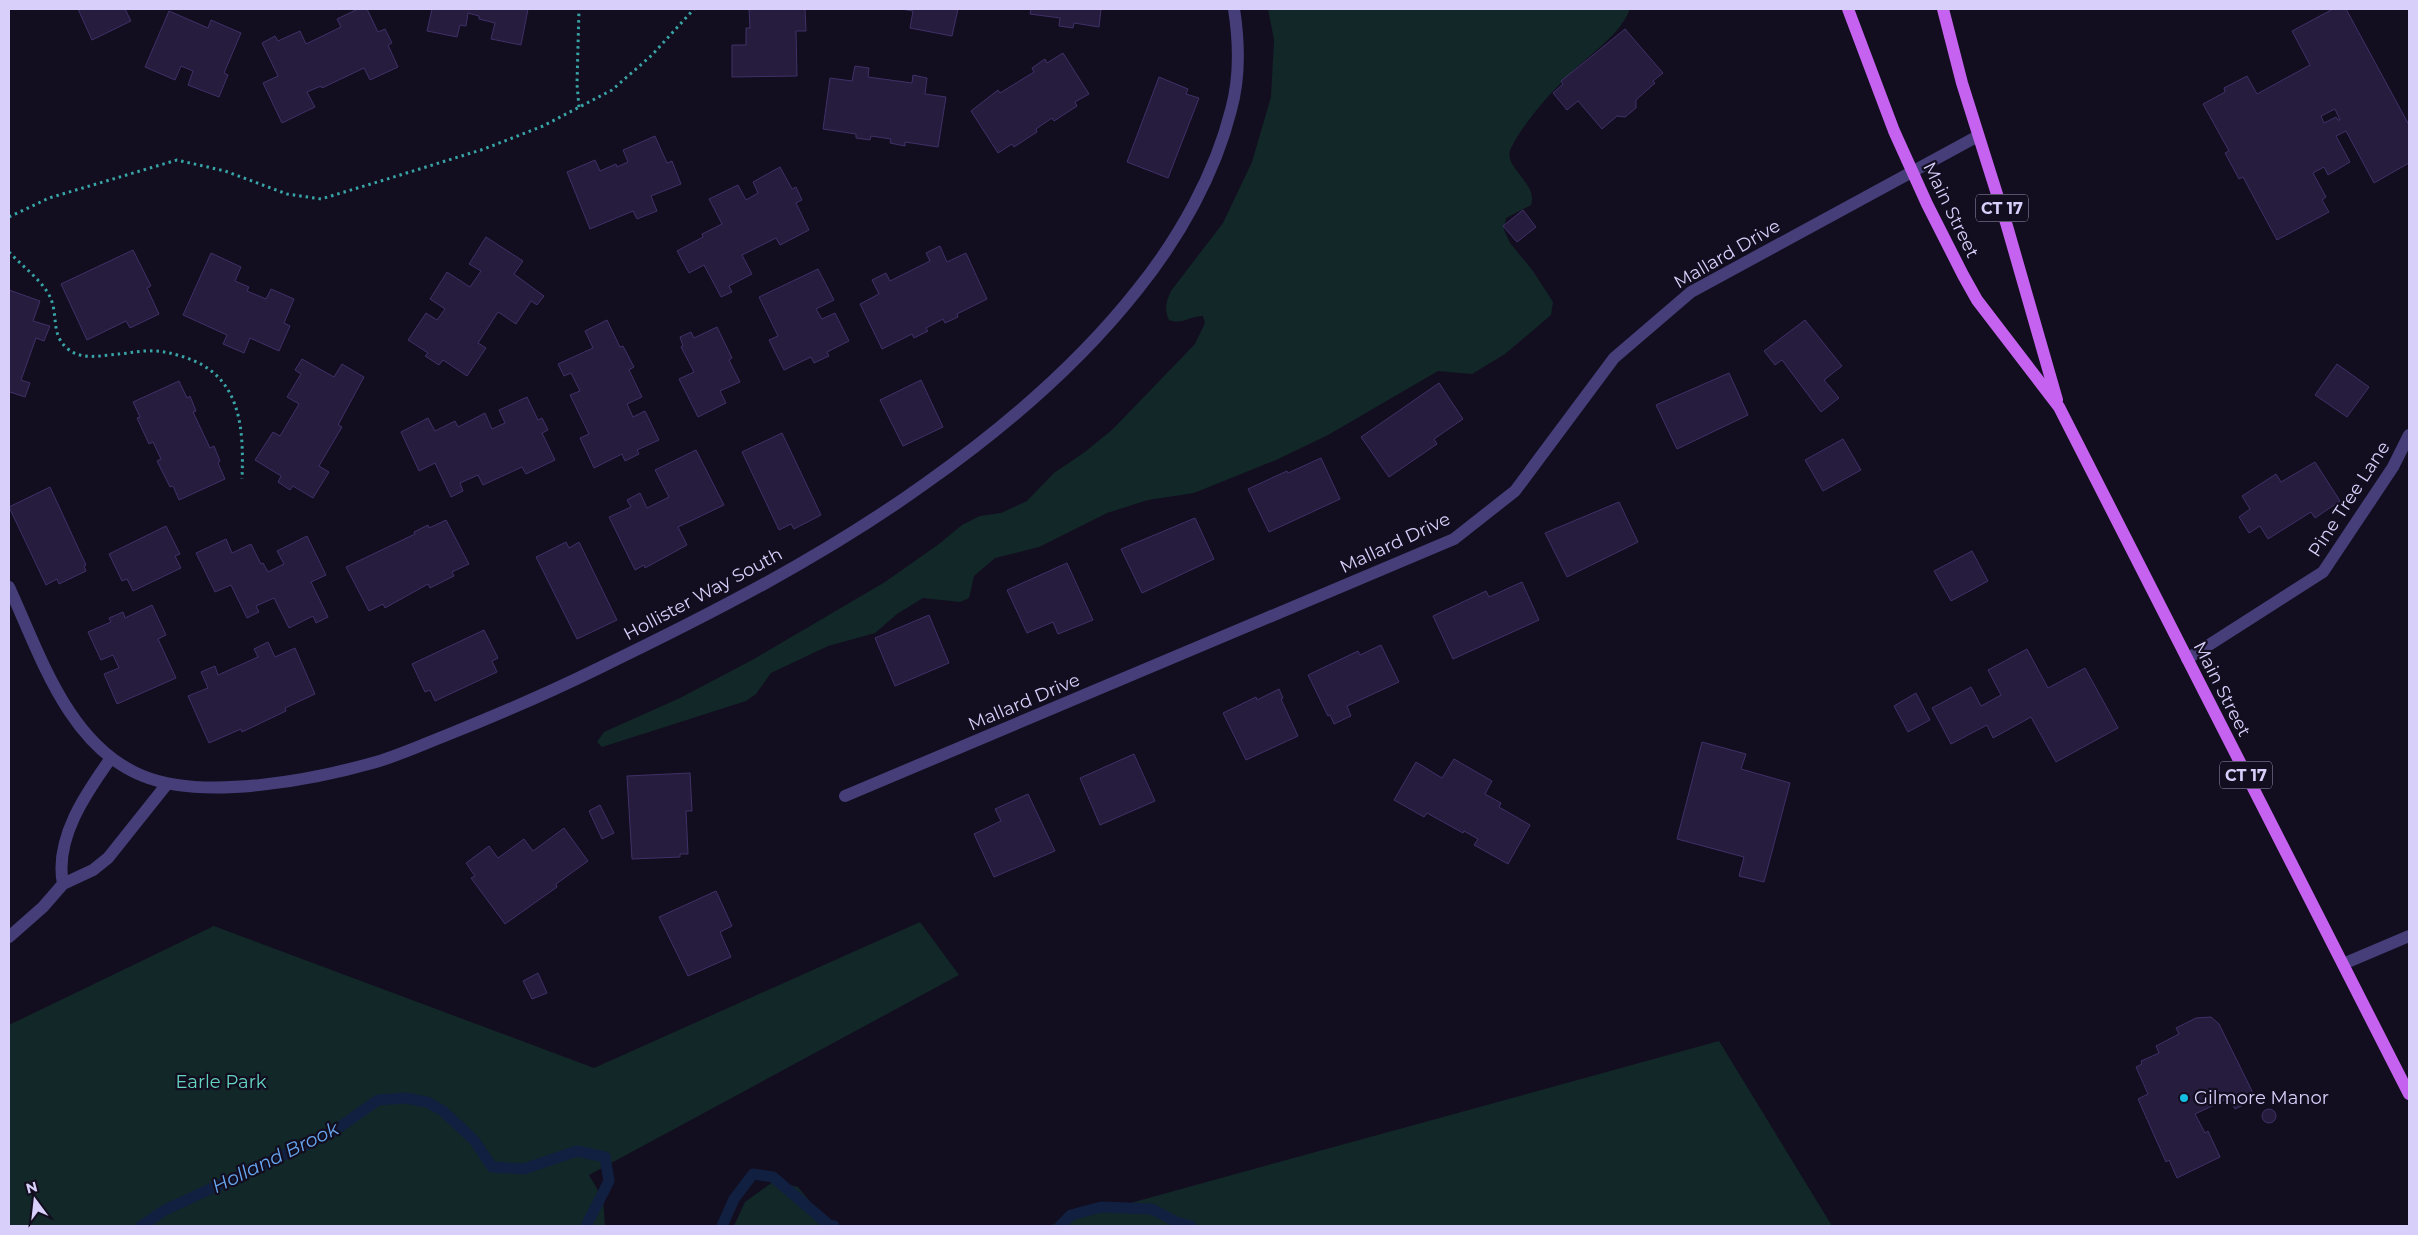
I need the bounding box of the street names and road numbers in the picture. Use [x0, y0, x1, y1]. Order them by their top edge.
street label: Main Street [1918, 158, 1984, 262]
road number: CT 17 [1976, 194, 2028, 222]
street label: Mallard Drive [1670, 215, 1784, 293]
street label: Pine Tree Lane [2303, 437, 2395, 561]
street label: Mallard Drive [1336, 508, 1454, 578]
street label: Hollister Way South [620, 543, 786, 645]
street label: Main Street [2189, 638, 2255, 740]
street label: Mallard Drive [965, 669, 1083, 735]
road number: CT 17 [2220, 762, 2272, 788]

